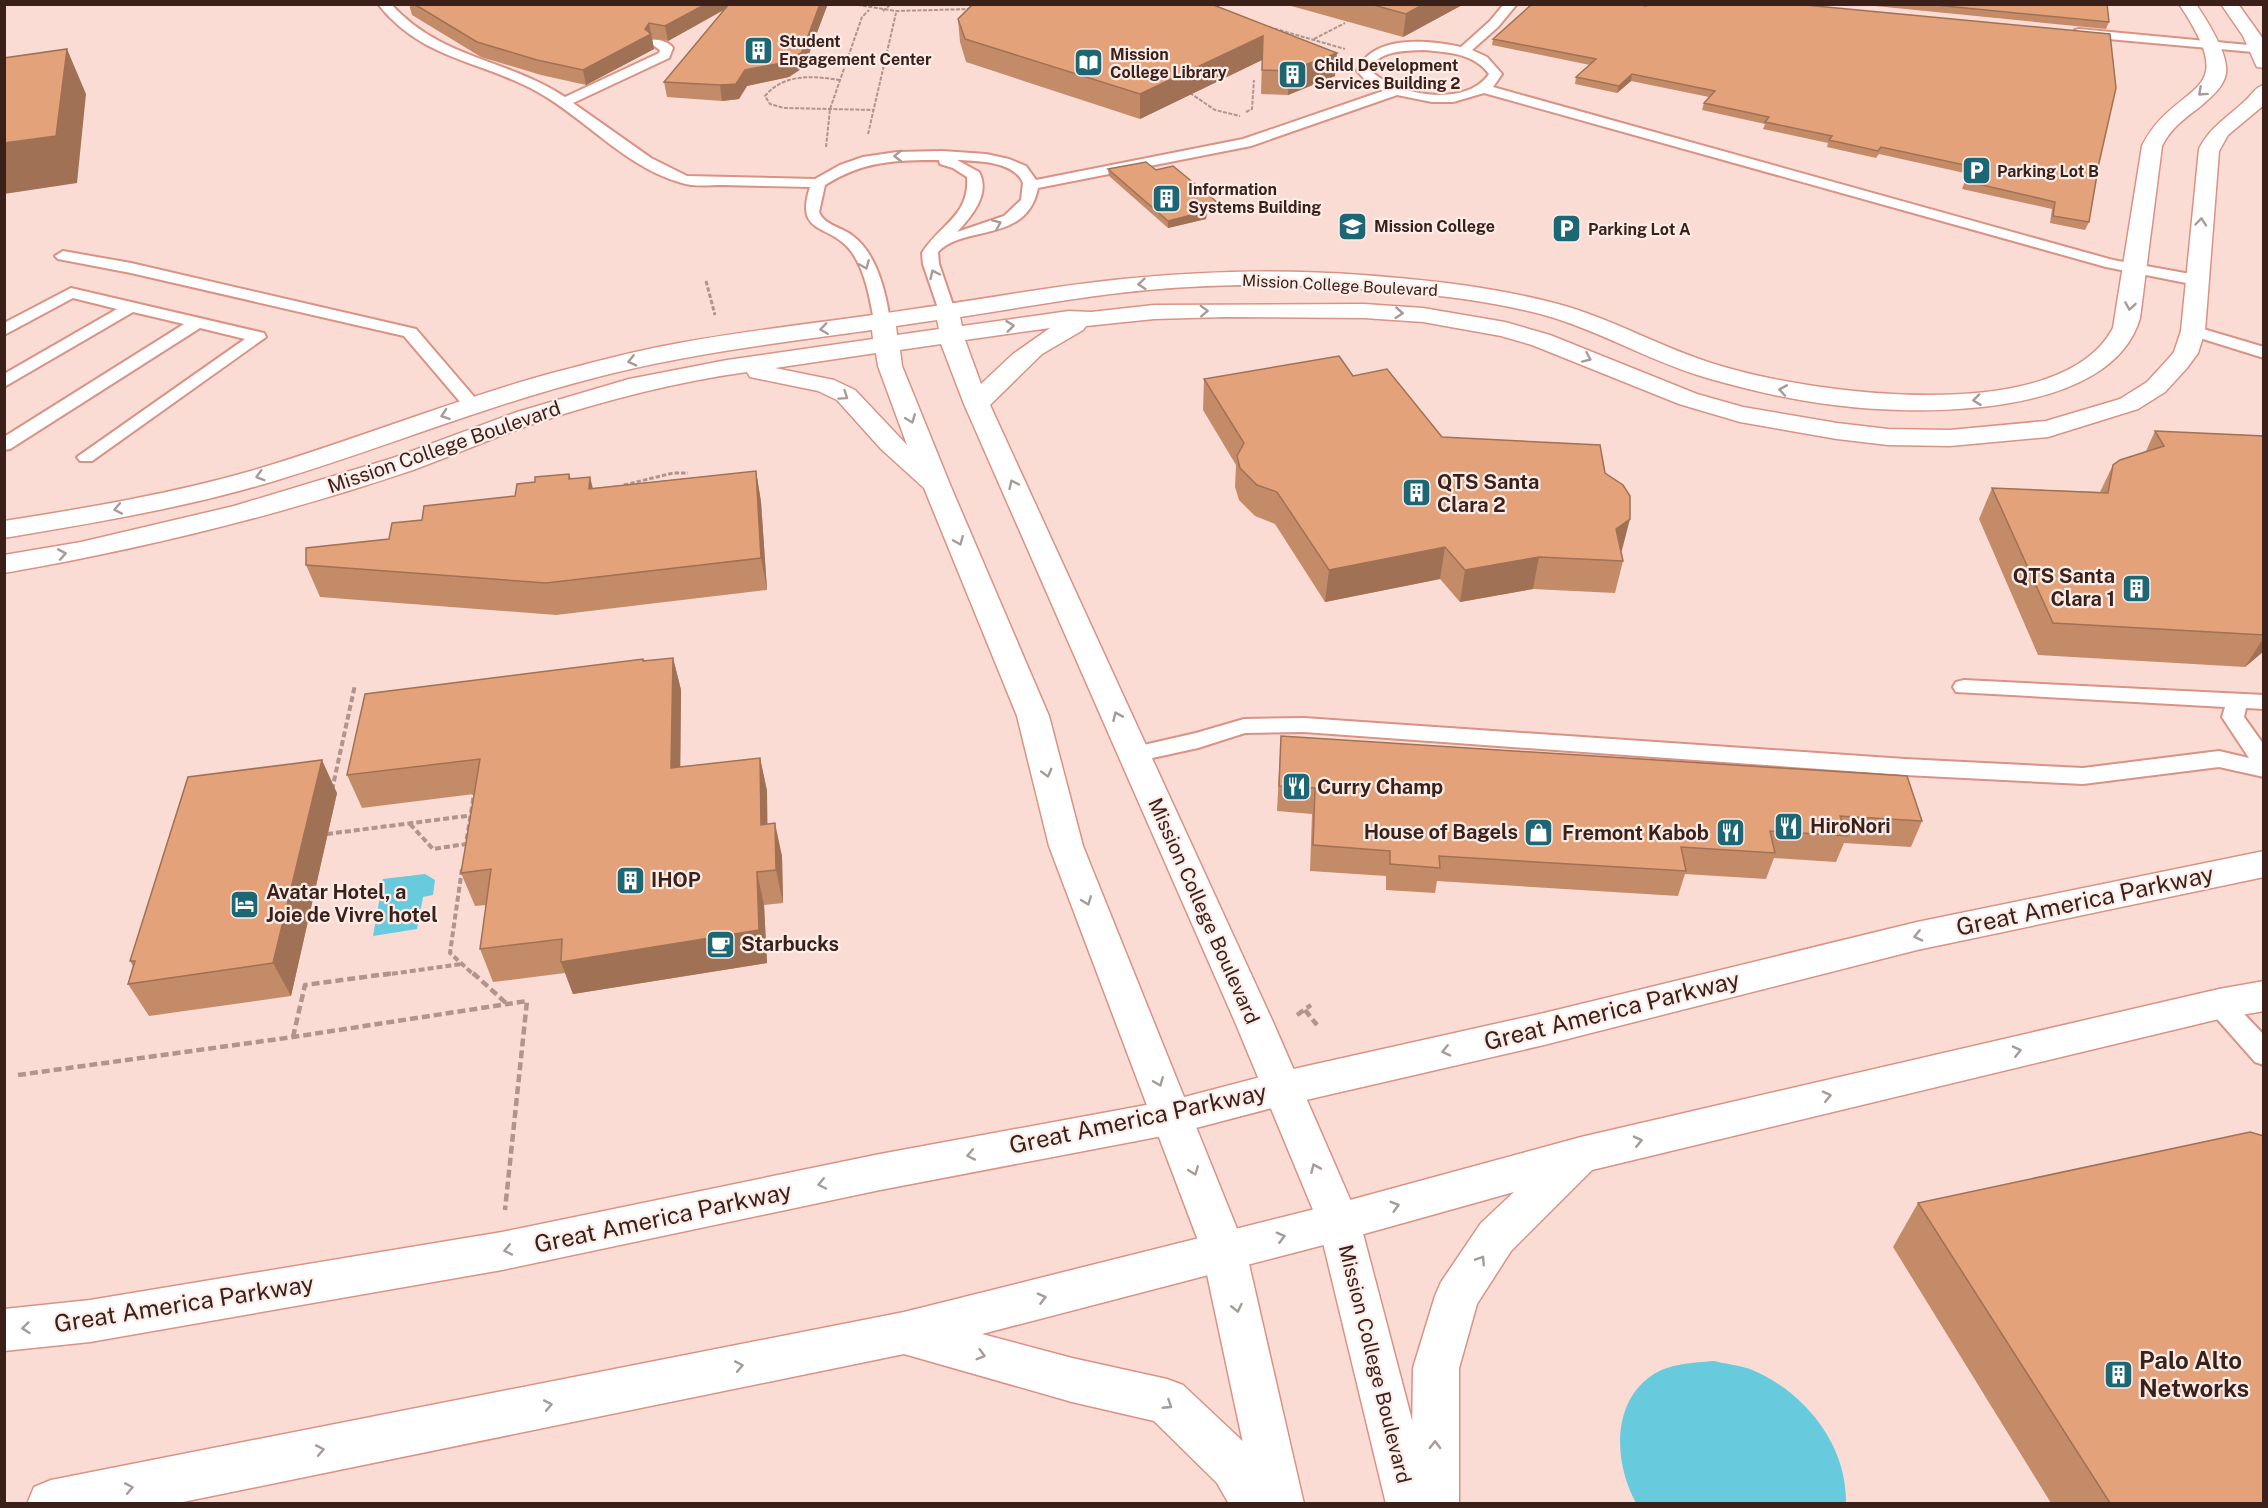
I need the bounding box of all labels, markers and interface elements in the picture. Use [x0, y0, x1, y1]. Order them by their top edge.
place label: Student Engagement Center [779, 32, 932, 69]
building icon: Student Engagement Center [742, 34, 774, 66]
place label: Mission College Library [1110, 45, 1227, 82]
library icon: Mission College Library [1073, 47, 1105, 79]
place label: Child Development Services Building 2 [1314, 56, 1461, 93]
building icon: Child Development Services Building 2 [1277, 58, 1309, 90]
one-way arrow [2198, 85, 2208, 96]
one-way arrow [894, 150, 903, 162]
parking icon: Parking Lot B [1960, 155, 1992, 187]
place label: Parking Lot B [1997, 162, 2099, 181]
place label: Information Systems Building [1188, 180, 1321, 217]
building icon: Information Systems Building [1151, 182, 1183, 214]
school or university icon: Mission College [1337, 210, 1369, 242]
parking icon: Parking Lot A [1551, 213, 1583, 245]
place label: Mission College [1374, 217, 1495, 236]
one-way arrow [2194, 217, 2207, 226]
one-way arrow [991, 219, 1002, 231]
place label: Parking Lot A [1588, 220, 1691, 239]
one-way arrow [858, 259, 870, 270]
one-way arrow [929, 270, 941, 281]
street label: Mission College Boulevard [1242, 271, 1438, 300]
one-way arrow [1137, 277, 1146, 290]
one-way arrow [2125, 302, 2137, 311]
one-way arrow [1199, 305, 1208, 317]
one-way arrow [1394, 307, 1403, 320]
one-way arrow [1005, 320, 1014, 333]
one-way arrow [820, 323, 829, 335]
one-way arrow [1581, 351, 1592, 363]
one-way arrow [627, 353, 637, 366]
one-way arrow [1778, 385, 1787, 397]
one-way arrow [837, 389, 848, 400]
one-way arrow [1972, 393, 1981, 406]
street label: Mission College Boulevard [324, 396, 564, 498]
one-way arrow [440, 408, 451, 421]
one-way arrow [904, 413, 916, 424]
one-way arrow [255, 469, 265, 482]
place label: QTS Santa Clara 2 [1437, 470, 1539, 517]
building icon: QTS Santa Clara 2 [1400, 477, 1432, 509]
one-way arrow [1008, 479, 1020, 490]
one-way arrow [114, 502, 124, 515]
one-way arrow [952, 535, 964, 546]
one-way arrow [57, 548, 67, 561]
place label: QTS Santa Clara 1 [2013, 564, 2115, 611]
building icon: QTS Santa Clara 1 [2120, 572, 2152, 604]
one-way arrow [1112, 711, 1124, 722]
one-way arrow [1040, 768, 1053, 778]
restaurant icon: Curry Champ [1280, 771, 1312, 803]
place label: Curry Champ [1317, 775, 1443, 799]
street label: Mission College Boulevard [1143, 794, 1265, 1028]
restaurant icon: HiroNori [1773, 810, 1805, 842]
place label: HiroNori [1810, 814, 1891, 838]
shop icon: House of Bagels [1523, 816, 1555, 848]
restaurant icon: Fremont Kabob [1714, 817, 1746, 849]
place label: House of Bagels [1364, 820, 1518, 844]
place label: Fremont Kabob [1562, 821, 1709, 845]
street label: Great America Parkway [1953, 859, 2216, 941]
building icon: IHOP [614, 864, 646, 896]
place label: IHOP [651, 868, 701, 892]
place label: Avatar Hotel, a Joie de Vivre hotel [266, 880, 438, 927]
hotel icon: Avatar Hotel, a Joie de Vivre hotel [229, 888, 261, 920]
one-way arrow [1080, 895, 1093, 905]
cafe icon: Starbucks [704, 928, 736, 960]
one-way arrow [1913, 928, 1923, 941]
place label: Starbucks [741, 932, 839, 956]
street label: Great America Parkway [1481, 965, 1743, 1055]
one-way arrow [1441, 1044, 1451, 1057]
one-way arrow [2012, 1046, 2022, 1059]
one-way arrow [1152, 1076, 1164, 1087]
street label: Great America Parkway [1006, 1077, 1269, 1159]
one-way arrow [1822, 1091, 1832, 1104]
one-way arrow [1632, 1136, 1642, 1149]
one-way arrow [966, 1148, 976, 1161]
one-way arrow [1311, 1164, 1323, 1175]
one-way arrow [1186, 1165, 1199, 1176]
street label: Great America Parkway [531, 1176, 794, 1258]
one-way arrow [818, 1177, 828, 1190]
one-way arrow [1389, 1201, 1400, 1213]
one-way arrow [1276, 1231, 1286, 1244]
one-way arrow [503, 1242, 513, 1255]
street label: Mission College Boulevard [1334, 1242, 1416, 1486]
one-way arrow [1473, 1256, 1485, 1266]
street label: Great America Parkway [52, 1269, 316, 1337]
one-way arrow [1037, 1292, 1047, 1305]
one-way arrow [1229, 1303, 1242, 1313]
one-way arrow [21, 1321, 30, 1334]
place label: Palo Alto Networks [2139, 1346, 2249, 1402]
one-way arrow [976, 1347, 986, 1360]
building icon: Palo Alto Networks [2102, 1359, 2134, 1391]
one-way arrow [734, 1360, 744, 1373]
one-way arrow [1161, 1398, 1172, 1409]
one-way arrow [543, 1399, 553, 1412]
one-way arrow [1429, 1441, 1442, 1450]
one-way arrow [315, 1444, 325, 1457]
one-way arrow [124, 1482, 134, 1495]

